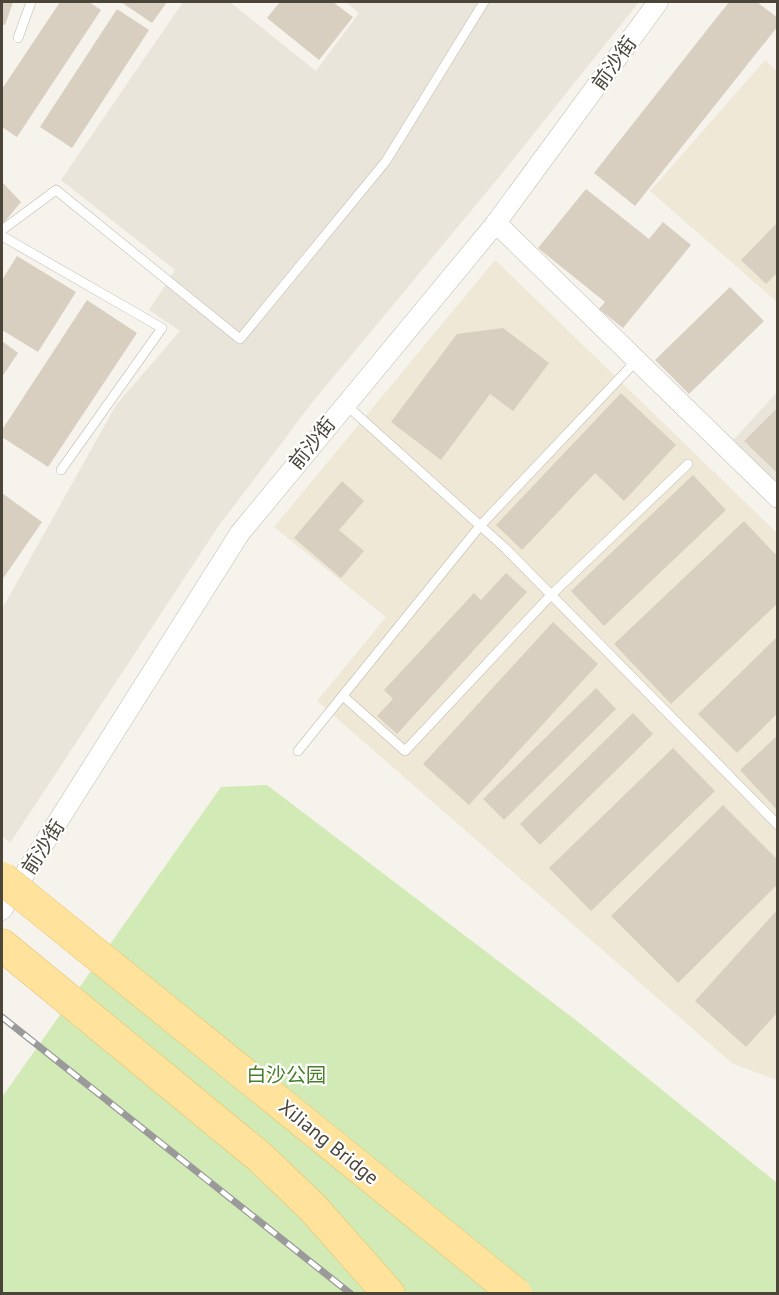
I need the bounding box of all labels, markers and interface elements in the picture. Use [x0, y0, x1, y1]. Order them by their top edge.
street label: 前沙街 [586, 31, 642, 95]
street label: 前沙街 [283, 412, 341, 474]
street label: 前沙街 [16, 815, 70, 879]
park label: 白沙公园 [246, 1062, 326, 1088]
street label: XiJiang Bridge [274, 1094, 384, 1190]

